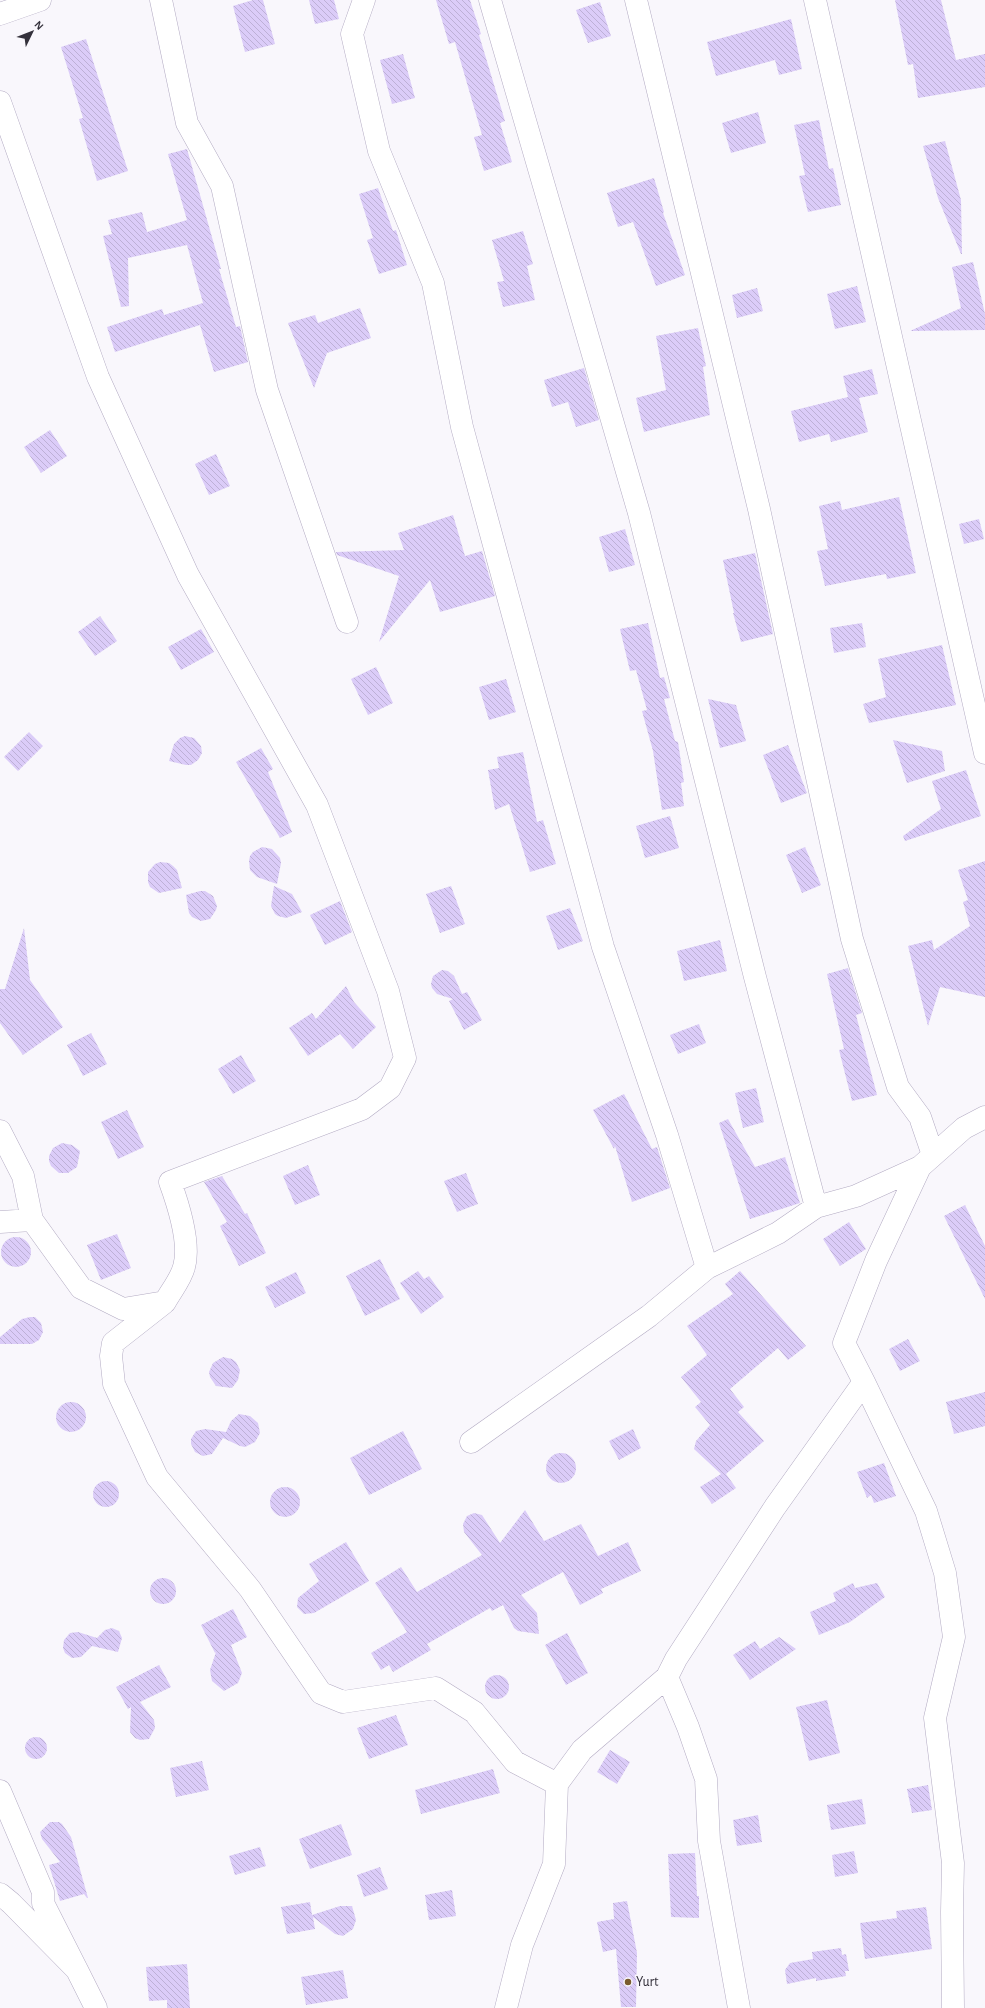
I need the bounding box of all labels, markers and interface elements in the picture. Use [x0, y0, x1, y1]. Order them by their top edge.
north arrow [12, 12, 52, 52]
text: N [32, 19, 46, 32]
place label: Yurt [636, 1975, 659, 1989]
marker: Yurt [623, 1977, 633, 1987]

